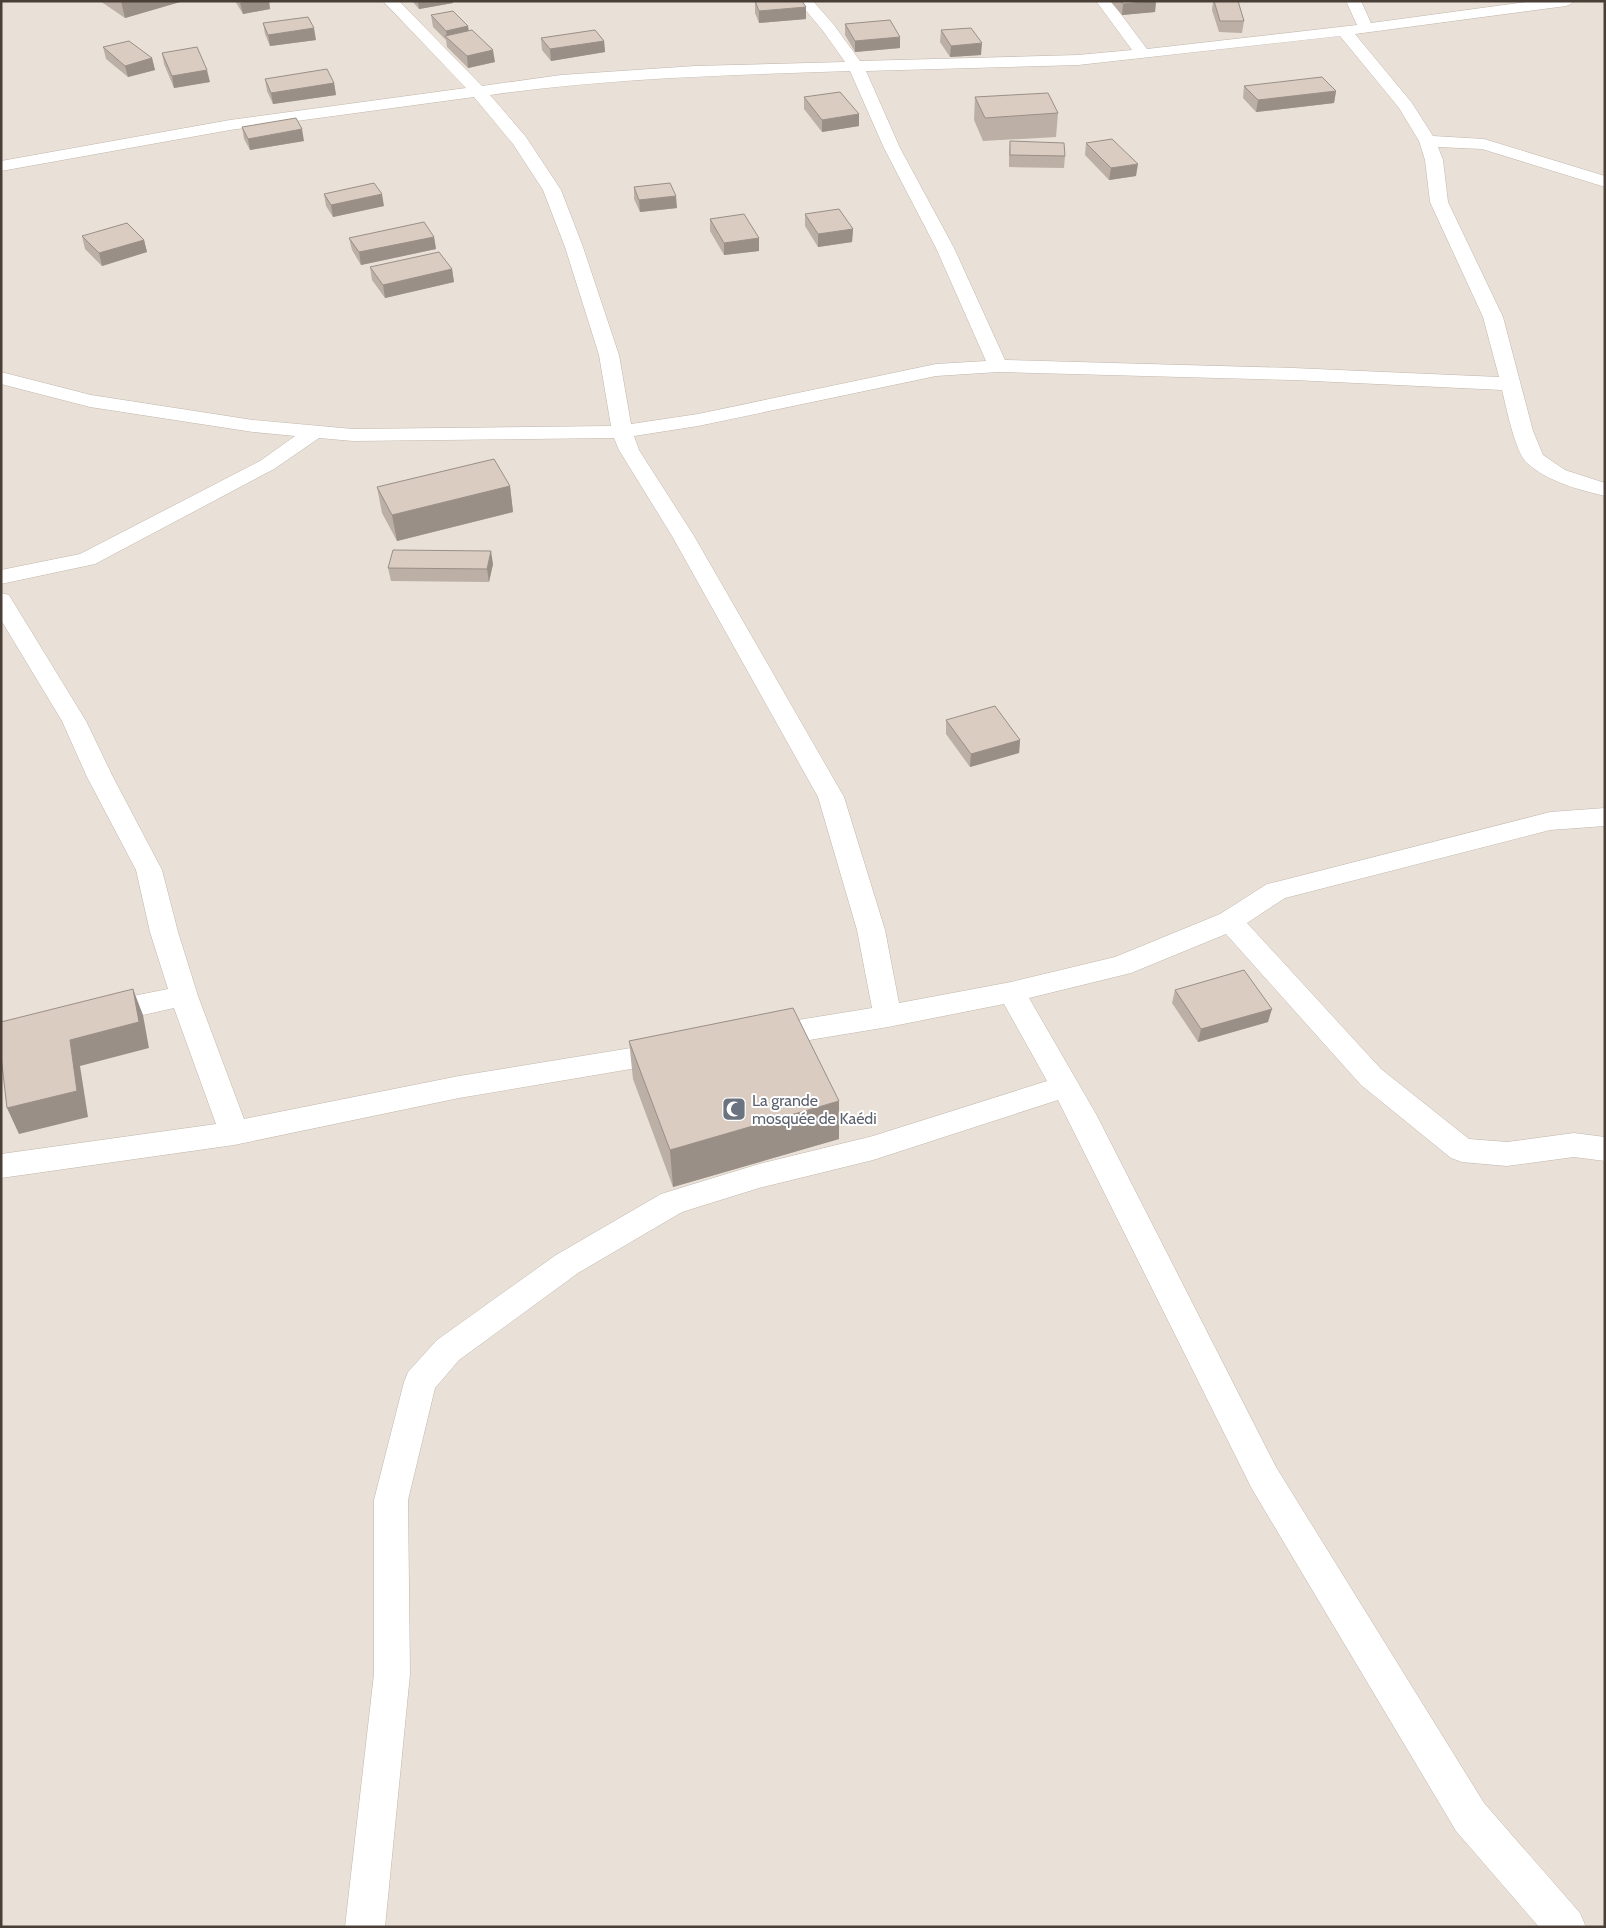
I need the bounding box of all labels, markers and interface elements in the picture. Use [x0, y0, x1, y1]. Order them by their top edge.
place label: La grande mosquée de Kaédi [752, 1091, 877, 1128]
mosque icon: La grande mosquée de Kaédi [721, 1096, 747, 1122]

